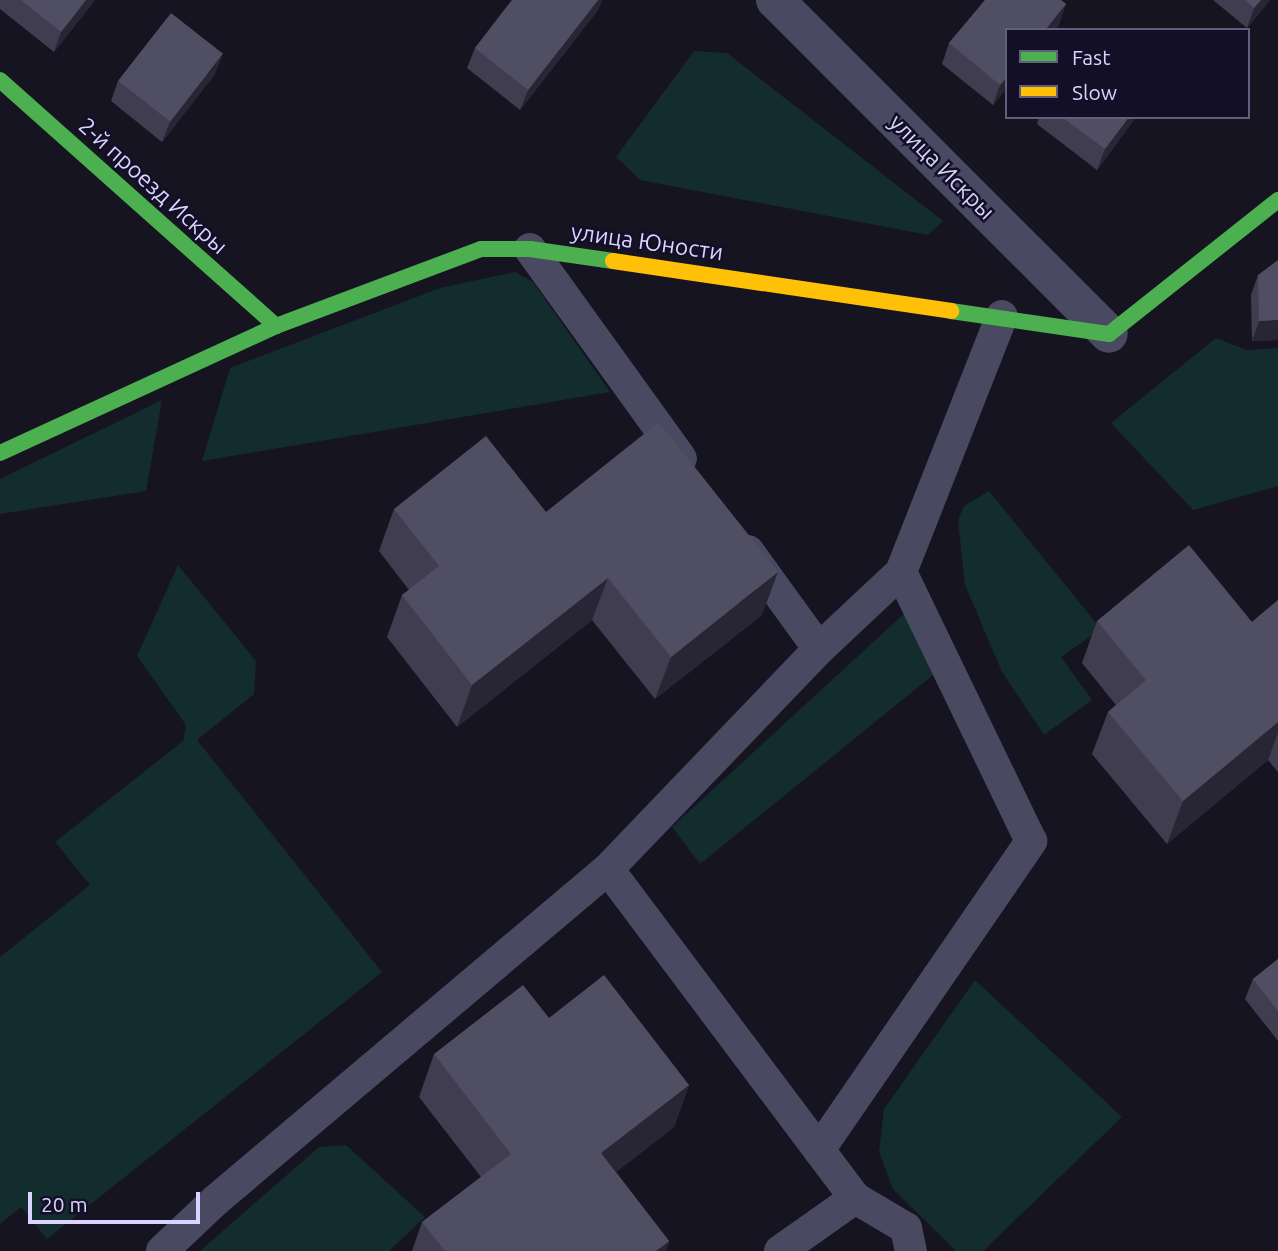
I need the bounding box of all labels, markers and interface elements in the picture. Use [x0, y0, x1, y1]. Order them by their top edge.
legend [1005, 28, 1250, 119]
text: Fast [1072, 45, 1110, 69]
text: Slow [1072, 80, 1117, 104]
street label: улица Искры [884, 109, 1000, 225]
street label: 2-й проезд Искры [73, 112, 233, 260]
street label: улица Юности [569, 218, 725, 266]
scale bar [32, 1178, 203, 1222]
text: 20 m [41, 1192, 88, 1216]

